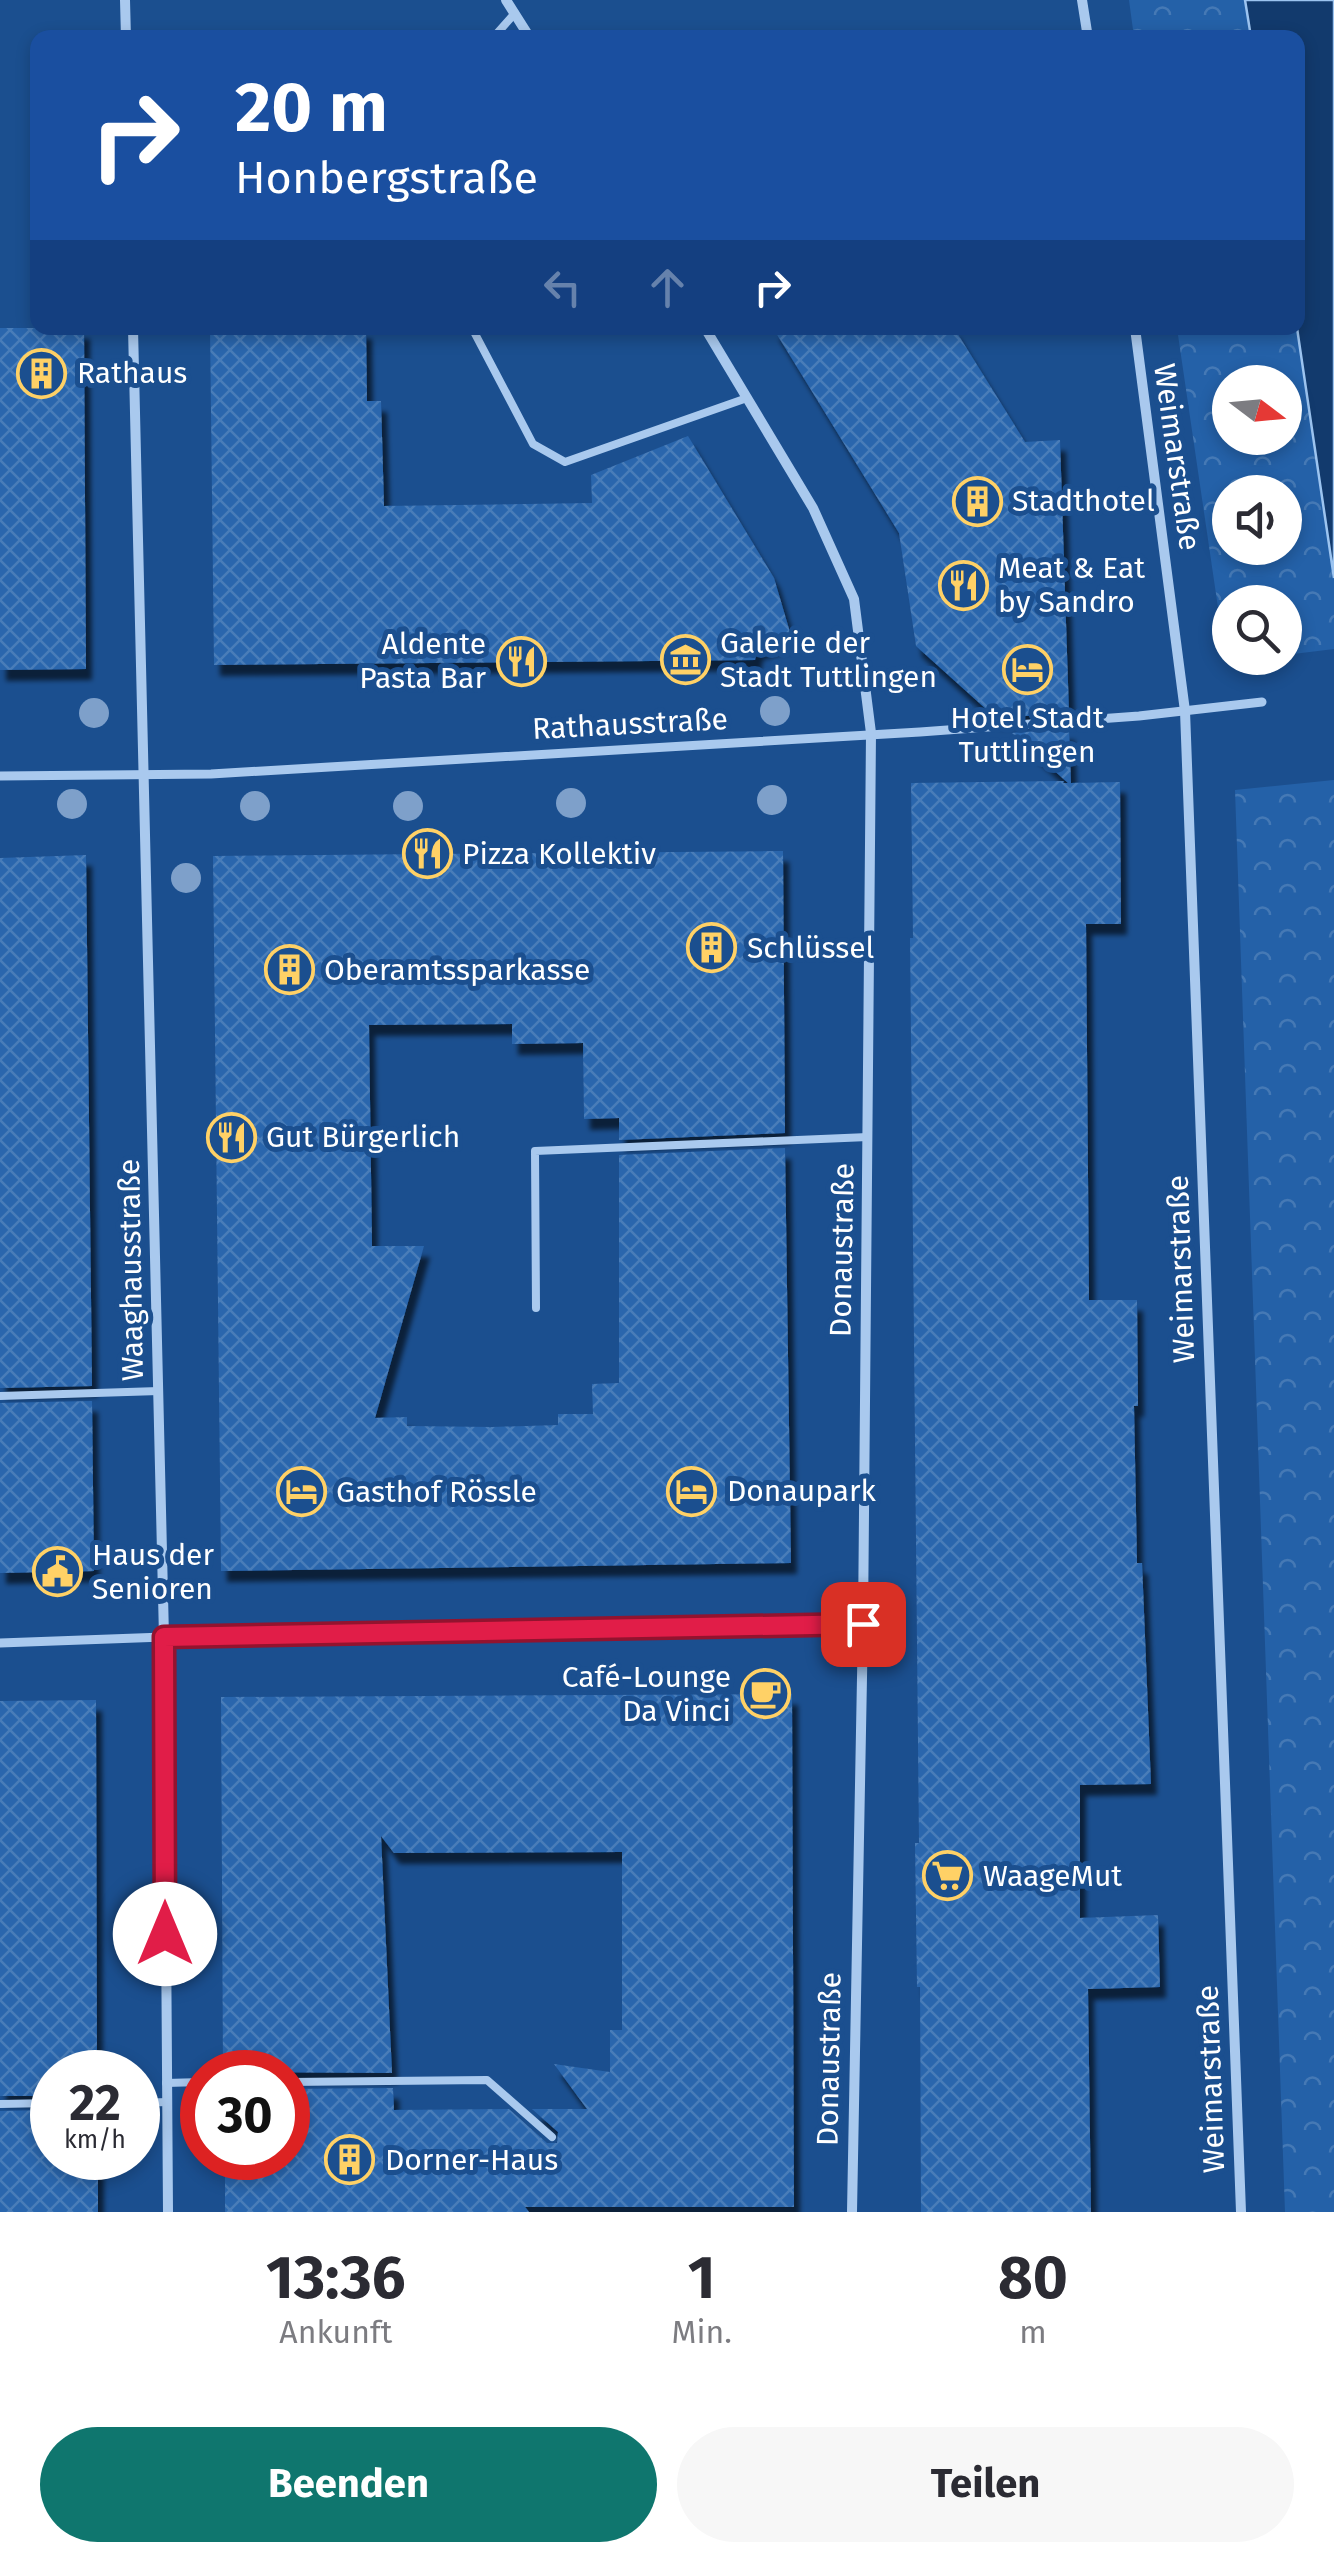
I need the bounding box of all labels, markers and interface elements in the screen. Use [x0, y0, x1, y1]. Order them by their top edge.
text: 20 m [235, 66, 388, 150]
icon: right [70, 70, 200, 200]
text: Honbergstraße [235, 151, 538, 205]
icon: left [535, 260, 590, 315]
icon: ahead [640, 260, 695, 315]
icon: right [745, 260, 800, 315]
building icon: Rathaus [16, 347, 68, 399]
place label: Rathaus [77, 355, 187, 391]
street label: Weimarstraße [1146, 361, 1208, 553]
north arrow [1212, 365, 1302, 455]
map controls [1212, 365, 1302, 675]
building icon: Stadthotel [951, 475, 1003, 527]
button: sound [1212, 475, 1302, 565]
place label: Stadthotel [1012, 483, 1155, 519]
place label: Meat & Eat by Sandro [998, 550, 1145, 620]
restaurant icon: Meat & Eat by Sandro [937, 559, 989, 611]
button: search [1212, 585, 1302, 675]
place label: Galerie der Stadt Tuttlingen [720, 625, 937, 695]
place label: Aldente Pasta Bar [359, 626, 486, 696]
museum icon: Galerie der Stadt Tuttlingen [659, 634, 711, 686]
restaurant icon: Aldente Pasta Bar [495, 635, 547, 687]
hotel icon: Hotel Stadt Tuttlingen [1001, 643, 1053, 695]
place label: Hotel Stadt Tuttlingen [950, 700, 1104, 770]
street label: Rathausstraße [531, 701, 729, 747]
restaurant icon: Pizza Kollektiv [401, 828, 453, 880]
place label: Pizza Kollektiv [462, 836, 656, 872]
building icon: Schlüssel [686, 922, 738, 974]
place label: Schlüssel [747, 930, 875, 966]
building icon: Oberamtssparkasse [263, 944, 315, 996]
place label: Oberamtssparkasse [324, 952, 590, 988]
restaurant icon: Gut Bürgerlich [205, 1111, 257, 1163]
place label: Gut Bürgerlich [266, 1119, 460, 1155]
street label: Waaghausstraße [111, 1158, 151, 1382]
street label: Donaustraße [822, 1163, 862, 1337]
street label: Weimarstraße [1160, 1174, 1202, 1364]
hotel icon: Donaupark [666, 1465, 718, 1517]
hotel icon: Gasthof Rössle [275, 1466, 327, 1518]
place label: Donaupark [727, 1473, 877, 1509]
place label: Gasthof Rössle [336, 1474, 537, 1510]
place label: Haus der Senioren [92, 1537, 214, 1607]
public building icon: Haus der Senioren [31, 1546, 83, 1598]
pin [821, 1582, 906, 1667]
icon: arrive [836, 1597, 891, 1652]
place label: Café-Lounge Da Vinci [562, 1659, 731, 1729]
cafe icon: Café-Lounge Da Vinci [740, 1668, 792, 1720]
supermarket icon: WaageMut [922, 1850, 974, 1902]
place label: WaageMut [983, 1858, 1122, 1894]
position arrow [113, 1882, 217, 1986]
street label: Donaustraße [809, 1972, 849, 2146]
street label: Weimarstraße [1190, 1984, 1232, 2174]
speed limit sign: 30 [180, 2050, 310, 2180]
text: 22 [69, 2073, 121, 2133]
text: km/h [64, 2125, 126, 2155]
building icon: Dorner-Haus [324, 2134, 376, 2186]
place label: Dorner-Haus [385, 2142, 558, 2178]
text: 13:36 [266, 2242, 406, 2314]
text: 1 [688, 2242, 716, 2314]
text: 80 [998, 2242, 1068, 2314]
text: Ankunft [279, 2313, 392, 2351]
text: Min. [672, 2313, 732, 2351]
text: m [1019, 2313, 1047, 2351]
button: Beenden [40, 2427, 657, 2542]
button: Teilen [677, 2427, 1294, 2542]

